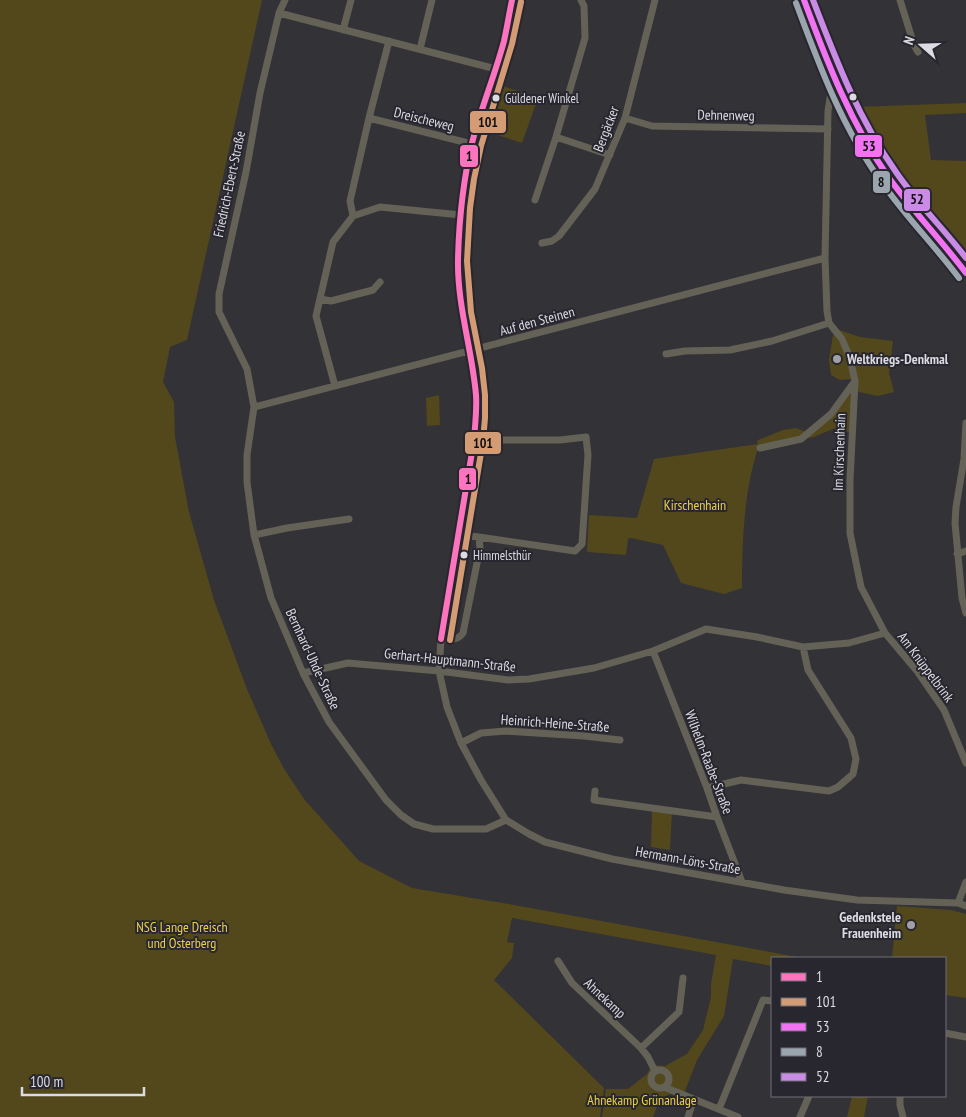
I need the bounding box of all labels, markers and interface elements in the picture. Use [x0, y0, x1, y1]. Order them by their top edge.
north arrow [896, 20, 946, 70]
text: N [899, 34, 919, 47]
place label: Güldener Winkel [505, 90, 579, 107]
unlabelled marker [848, 92, 858, 102]
marker: Güldener Winkel [491, 93, 501, 103]
street label: Dreischeweg [392, 103, 456, 135]
street label: Bergäcker [589, 103, 623, 155]
street label: Dehnenweg [697, 106, 755, 124]
line badge: 101 [469, 110, 507, 134]
text: 101 [478, 113, 498, 131]
street label: Friedrich-Ebert-Straße [209, 129, 249, 239]
line badge: 53 [854, 134, 883, 158]
text: 53 [862, 137, 876, 155]
line badge: 1 [459, 144, 479, 168]
text: 1 [466, 147, 472, 165]
line badge: 8 [872, 170, 891, 194]
text: 8 [878, 173, 884, 191]
line badge: 52 [903, 188, 931, 212]
text: 52 [910, 190, 924, 208]
street label: Auf den Steinen [498, 302, 576, 340]
place label: Weltkriegs-Denkmal [846, 350, 949, 368]
marker: Weltkriegs-Denkmal [831, 353, 843, 365]
street label: Im Kirschenhain [829, 413, 849, 491]
line badge: 101 [464, 431, 502, 455]
text: 101 [473, 434, 493, 452]
line badge: 1 [458, 467, 477, 491]
text: 1 [465, 470, 471, 488]
park label: Kirschenhain [664, 496, 726, 514]
place label: Himmelsthür [473, 547, 531, 564]
marker: Himmelsthür [459, 550, 469, 560]
street label: Bernhard-Uhde-Straße [282, 606, 344, 713]
street label: Am Knüppelbrink [894, 628, 959, 706]
street label: Gerhart-Hauptmann-Straße [383, 644, 517, 676]
street label: Wilhelm-Raabe-Straße [681, 708, 737, 817]
street label: Heinrich-Heine-Straße [500, 710, 610, 736]
street label: Hermann-Löns-Straße [634, 842, 742, 878]
place label: Gedenkstele Frauenheim [839, 908, 901, 942]
park label: NSG Lange Dreisch und Osterberg [136, 918, 228, 952]
marker: Gedenkstele Frauenheim [905, 919, 917, 931]
legend [771, 957, 946, 1097]
text: 1 [816, 967, 823, 986]
street label: Ahnekamp [580, 974, 630, 1022]
text: 101 [816, 992, 836, 1011]
text: 53 [816, 1017, 830, 1036]
text: 8 [816, 1042, 823, 1061]
scale bar [22, 1064, 145, 1096]
text: 52 [816, 1067, 830, 1086]
text: 100 m [30, 1072, 63, 1091]
park label: Ahnekamp Grünanlage [587, 1091, 697, 1109]

